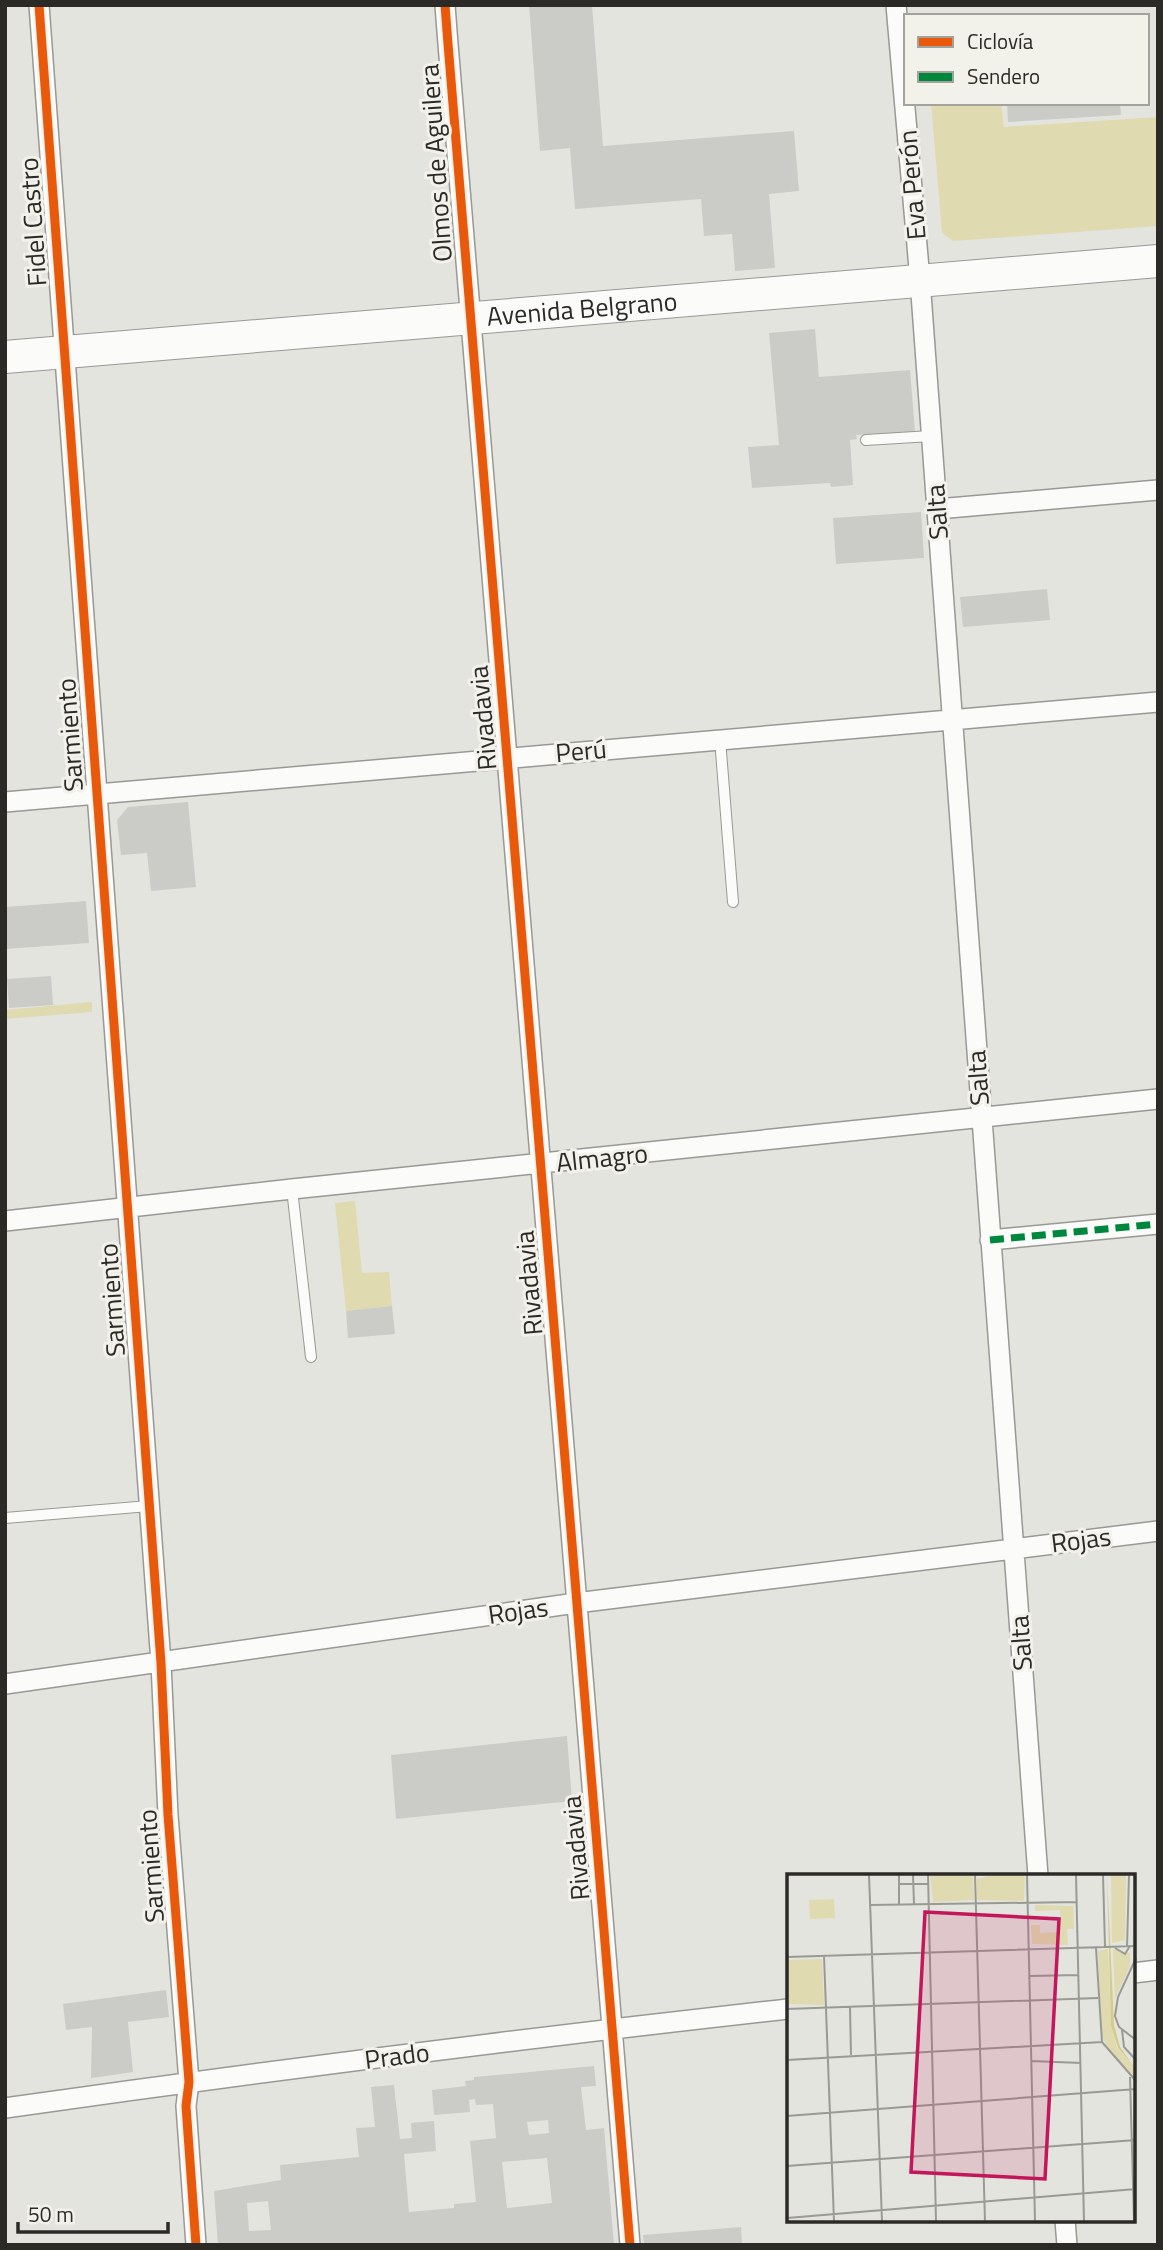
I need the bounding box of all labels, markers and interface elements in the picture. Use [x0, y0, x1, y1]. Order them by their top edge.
legend [904, 14, 1149, 105]
text: Ciclovía [967, 25, 1034, 57]
text: Sendero [967, 60, 1040, 92]
street label: Olmos de Aguilera [409, 63, 462, 263]
street label: Eva Perón [887, 129, 936, 242]
street label: Fidel Castro [9, 156, 56, 288]
street label: Avenida Belgrano [485, 281, 679, 336]
street label: Salta [915, 483, 958, 541]
street label: Rivadavia [459, 664, 506, 772]
street label: Sarmiento [46, 677, 93, 793]
street label: Perú [554, 729, 608, 772]
street label: Salta [956, 1049, 999, 1107]
street label: Almagro [554, 1133, 650, 1182]
street label: Rivadavia [505, 1229, 552, 1337]
street label: Sarmiento [88, 1242, 135, 1358]
street label: Rojas [1049, 1516, 1113, 1563]
street label: Rojas [485, 1587, 551, 1634]
street label: Salta [999, 1614, 1042, 1672]
street label: Rivadavia [552, 1794, 599, 1902]
street label: Sarmiento [127, 1808, 174, 1924]
inset map [787, 1874, 1135, 2222]
street label: Prado [362, 2032, 432, 2079]
scale bar [18, 2190, 168, 2234]
text: 50 m [28, 2198, 74, 2230]

